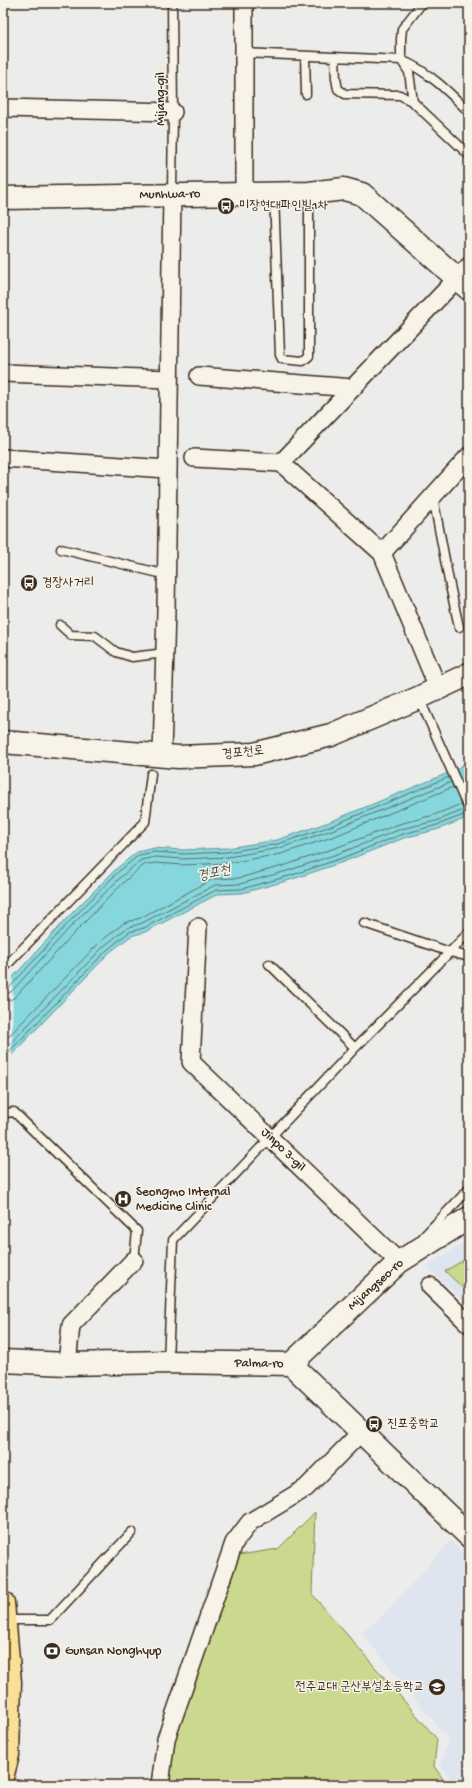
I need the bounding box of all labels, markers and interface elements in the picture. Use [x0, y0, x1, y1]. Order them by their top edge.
street label: Mijang-gil [154, 72, 169, 126]
street label: Munhwa-ro [139, 187, 201, 203]
bus stop icon: 미장현대파인빌1차 [216, 196, 236, 216]
place label: 미장현대파인빌1차 [239, 199, 328, 214]
bus stop icon: 경장사거리 [19, 573, 39, 593]
place label: 경장사거리 [42, 576, 94, 591]
street label: 경포천로 [221, 743, 265, 763]
water label: 경포천 [196, 862, 234, 886]
street label: Jinpo 3-gil [258, 1125, 308, 1175]
place label: Seongmo Internal Medicine Clinic [136, 1185, 230, 1215]
hospital icon: Seongmo Internal Medicine Clinic [113, 1189, 133, 1209]
street label: Mijangseo-ro [345, 1256, 407, 1314]
street label: Palma-ro [233, 1356, 284, 1372]
bus stop icon: 진포중학교 [364, 1414, 384, 1434]
place label: 진포중학교 [387, 1417, 439, 1432]
bank icon: Gunsan Nonghyup [42, 1641, 62, 1661]
place label: Gunsan Nonghyup [65, 1644, 162, 1659]
school or university icon: 전주교대 군산부설초등학교 [427, 1677, 447, 1697]
place label: 전주교대 군산부설초등학교 [295, 1680, 424, 1695]

